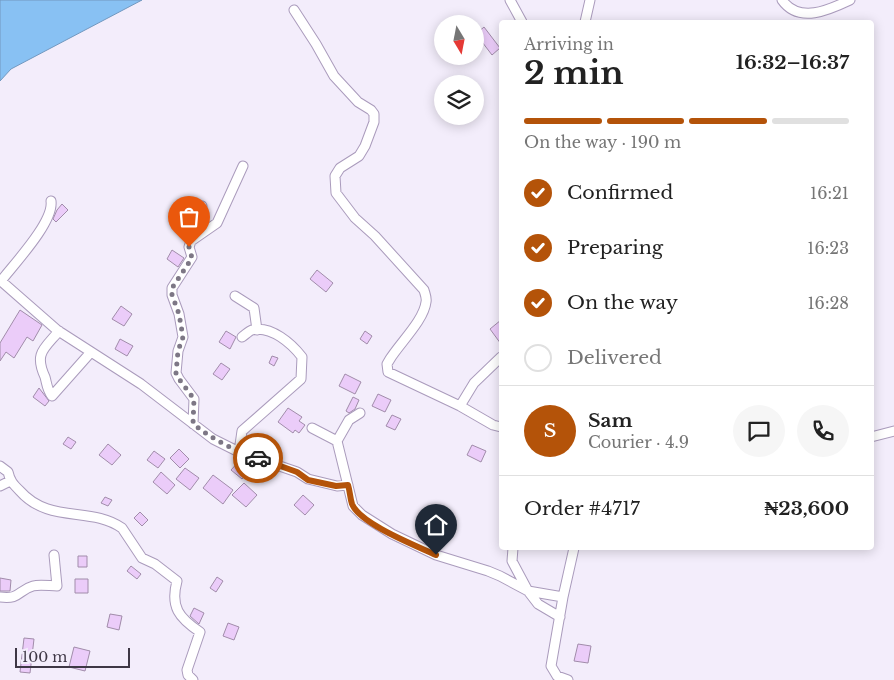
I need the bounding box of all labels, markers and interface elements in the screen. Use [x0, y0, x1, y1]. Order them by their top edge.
north arrow [434, 15, 484, 65]
map controls [434, 15, 484, 125]
text: Arriving in [524, 34, 614, 54]
text: 16:32–16:37 [736, 51, 849, 74]
text: 2 min [524, 53, 624, 93]
button: layers [434, 75, 484, 125]
text: On the way · 190 m [524, 132, 681, 152]
icon: check [524, 179, 552, 207]
text: Confirmed [567, 181, 673, 204]
text: 16:21 [810, 183, 849, 203]
pin [168, 196, 210, 247]
icon: bag [175, 203, 203, 231]
icon: check [524, 234, 552, 262]
text: Preparing [567, 236, 663, 259]
text: 16:23 [807, 238, 849, 258]
icon: check [524, 289, 552, 317]
text: On the way [567, 291, 678, 314]
text: 16:28 [807, 293, 849, 313]
text: Delivered [567, 346, 662, 369]
button: chat [733, 405, 785, 457]
button: phone [797, 405, 849, 457]
text: Sam [588, 409, 633, 432]
text: S [544, 419, 556, 442]
text: Courier · 4.9 [588, 432, 689, 452]
courier [233, 433, 283, 483]
icon: car [244, 444, 272, 472]
text: Order #4717 [524, 497, 640, 520]
text: ₦23,600 [765, 497, 849, 520]
pin [415, 504, 457, 555]
icon: home [422, 511, 450, 539]
scale bar [15, 645, 130, 668]
text: 100 m [22, 648, 67, 666]

